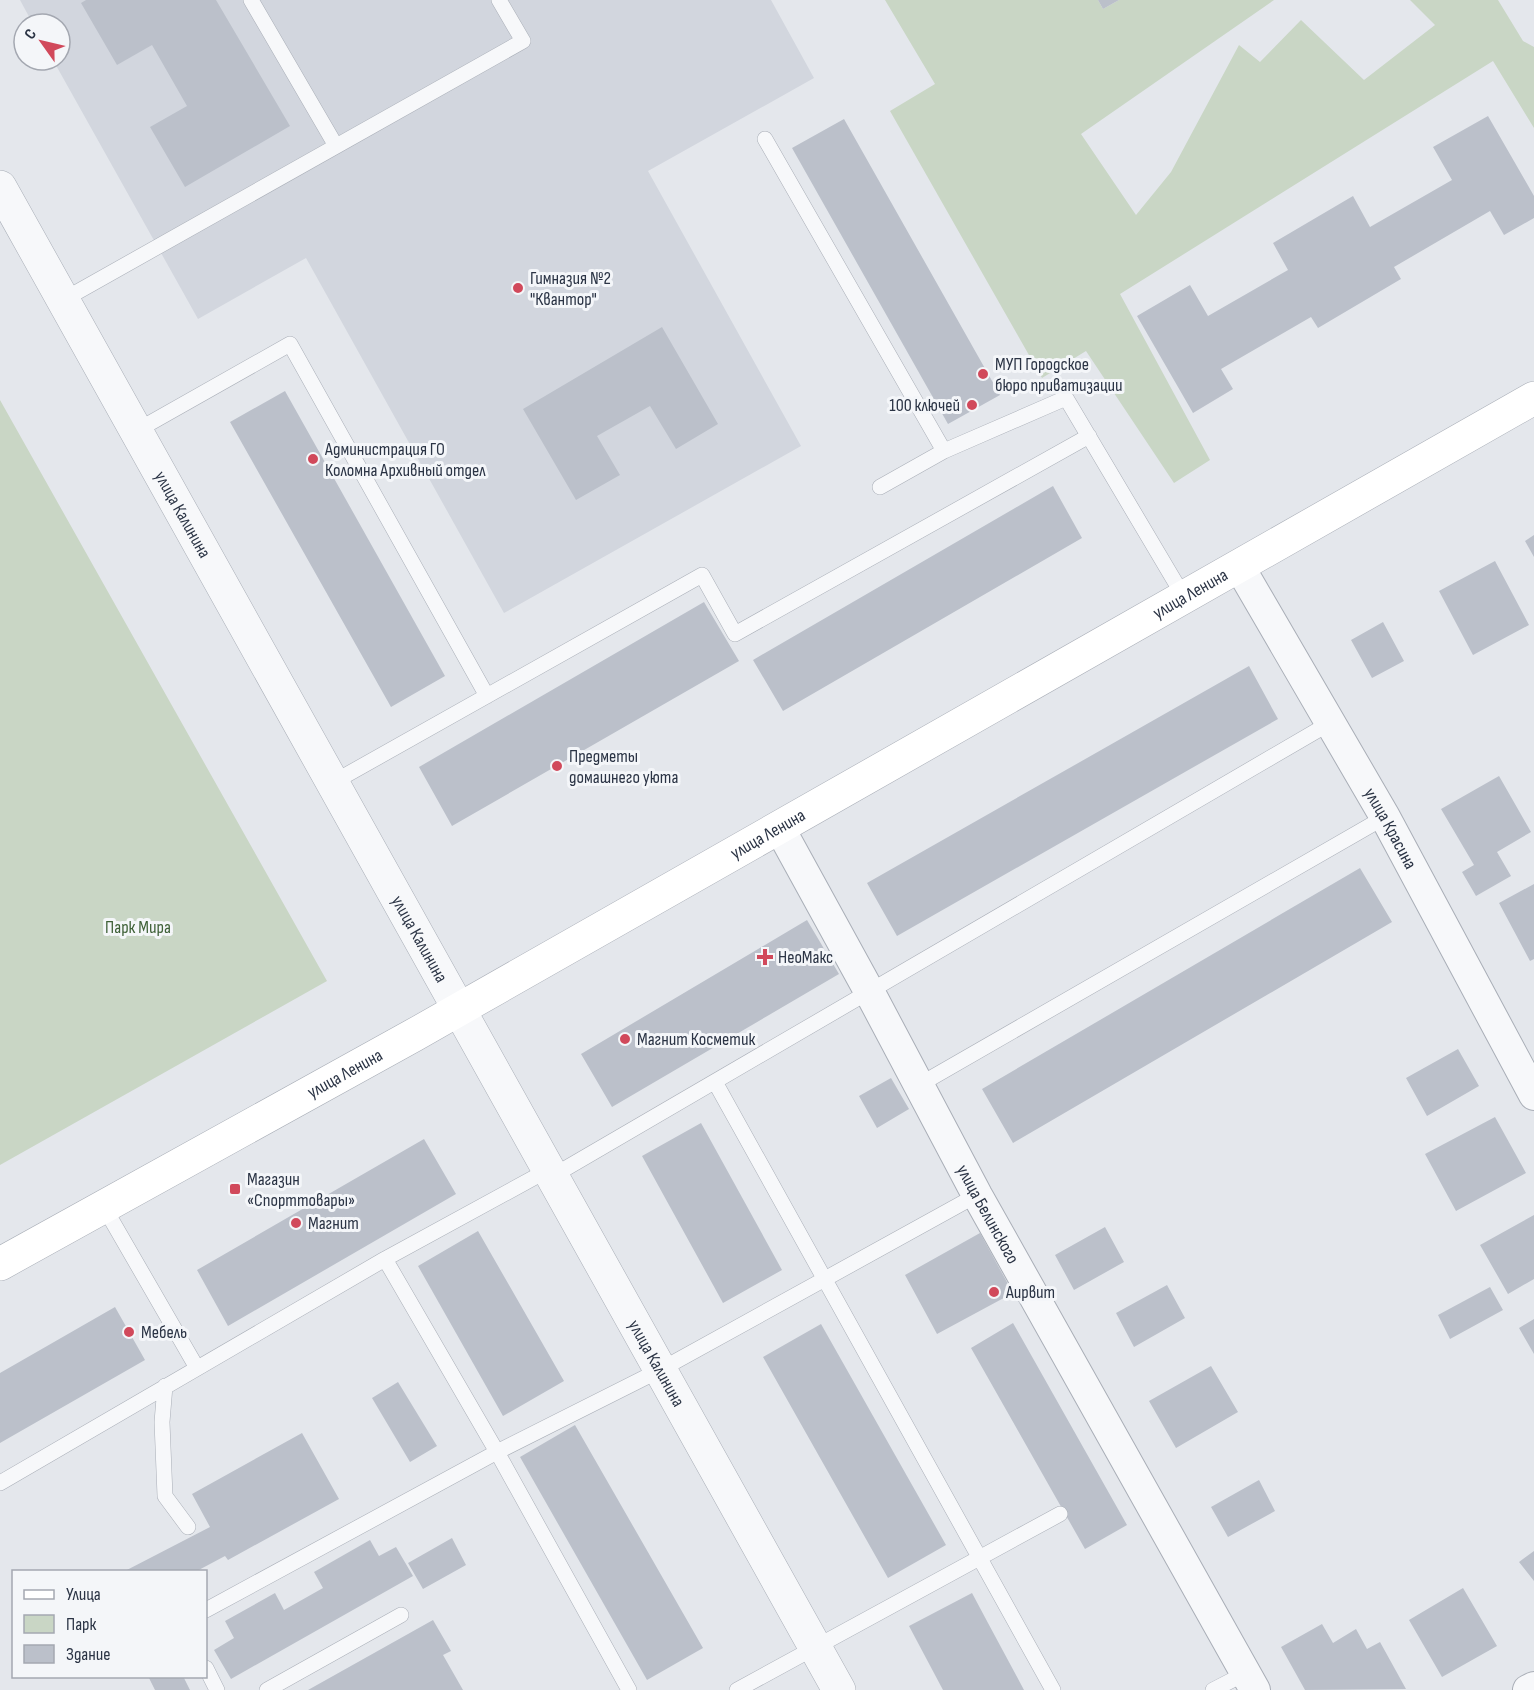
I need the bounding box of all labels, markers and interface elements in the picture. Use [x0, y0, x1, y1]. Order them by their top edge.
north arrow [12, 12, 72, 72]
text: С [21, 26, 41, 43]
place label: Гимназия №2 "Квантор" [530, 268, 611, 310]
marker: Гимназия №2 "Квантор" [511, 281, 525, 295]
place label: МУП Городское бюро приватизации [995, 354, 1123, 396]
marker: МУП Городское бюро приватизации [976, 367, 990, 381]
place label: 100 ключей [889, 395, 960, 416]
marker: 100 ключей [965, 398, 979, 412]
place label: Администрация ГО Коломна Архивный отдел [324, 439, 486, 481]
marker: Администрация ГО Коломна Архивный отдел [306, 452, 320, 466]
street label: улица Калинина [150, 468, 215, 562]
street label: улица Ленина [1149, 564, 1232, 624]
place label: Предметы домашнего уюта [569, 746, 678, 788]
marker: Предметы домашнего уюта [550, 759, 564, 773]
street label: улица Красина [1359, 784, 1421, 873]
street label: улица Ленина [727, 805, 809, 864]
street label: улица Калинина [387, 892, 452, 986]
park label: Парк Мира [105, 917, 171, 938]
place label: НеоМакс [778, 947, 833, 968]
marker: НеоМакс [756, 948, 774, 966]
place label: Магнит Косметик [637, 1029, 755, 1050]
marker: Магнит Косметик [618, 1032, 632, 1046]
street label: улица Ленина [304, 1045, 386, 1103]
street label: улица Белинского [952, 1161, 1023, 1268]
place label: Магазин «Спорттовары» [247, 1169, 355, 1211]
marker: Магазин «Спорттовары» [228, 1182, 242, 1196]
place label: Магнит [308, 1213, 359, 1234]
marker: Магнит [289, 1216, 303, 1230]
place label: Аирвит [1005, 1282, 1055, 1303]
marker: Аирвит [987, 1285, 1001, 1299]
street label: улица Калинина [623, 1316, 689, 1411]
place label: Мебель [141, 1322, 187, 1343]
marker: Мебель [122, 1325, 136, 1339]
legend [12, 1570, 207, 1678]
text: Улица [66, 1584, 101, 1605]
text: Парк [66, 1614, 97, 1635]
text: Здание [66, 1644, 111, 1665]

